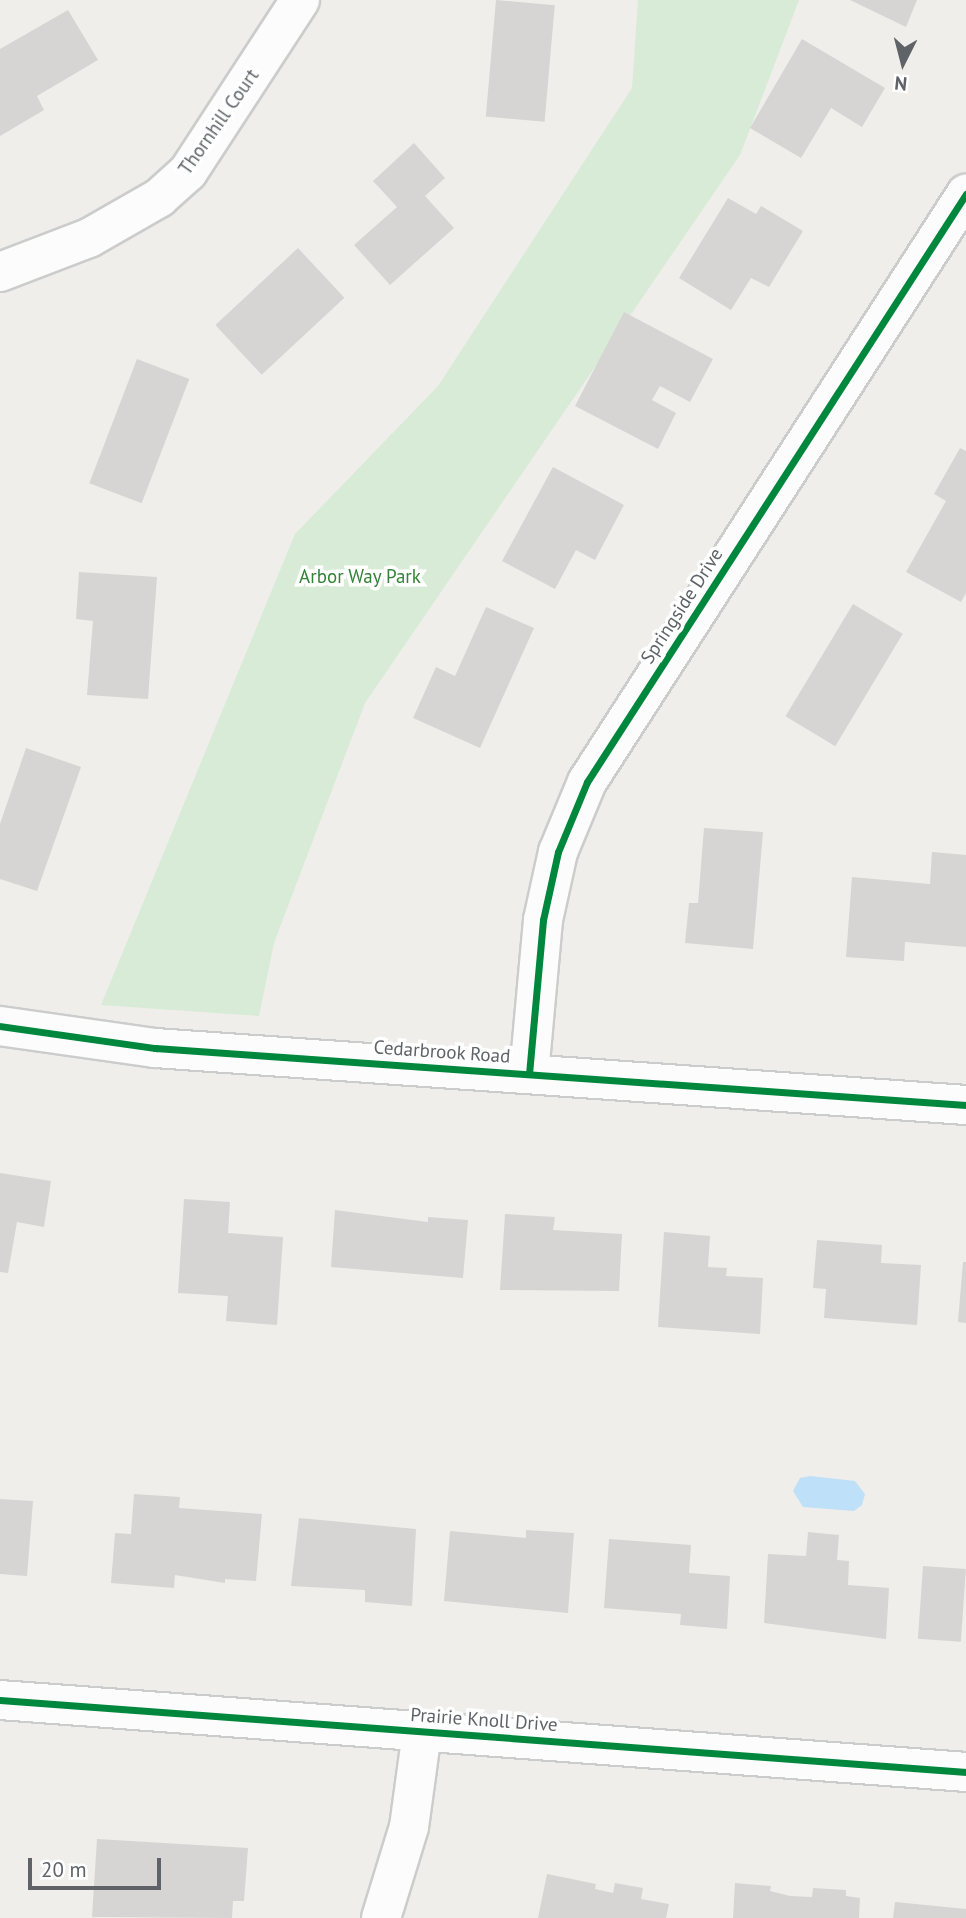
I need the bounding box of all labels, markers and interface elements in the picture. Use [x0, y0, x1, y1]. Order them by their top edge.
north arrow [868, 28, 938, 98]
street label: Thornhill Court [174, 65, 264, 179]
text: N [893, 71, 908, 96]
street label: Springside Drive [636, 544, 728, 668]
park label: Arbor Way Park [299, 566, 421, 588]
street label: Cedarbrook Road [373, 1036, 511, 1068]
street label: Prairie Knoll Drive [410, 1703, 558, 1737]
scale bar [32, 1844, 164, 1888]
text: 20 m [41, 1856, 87, 1883]

